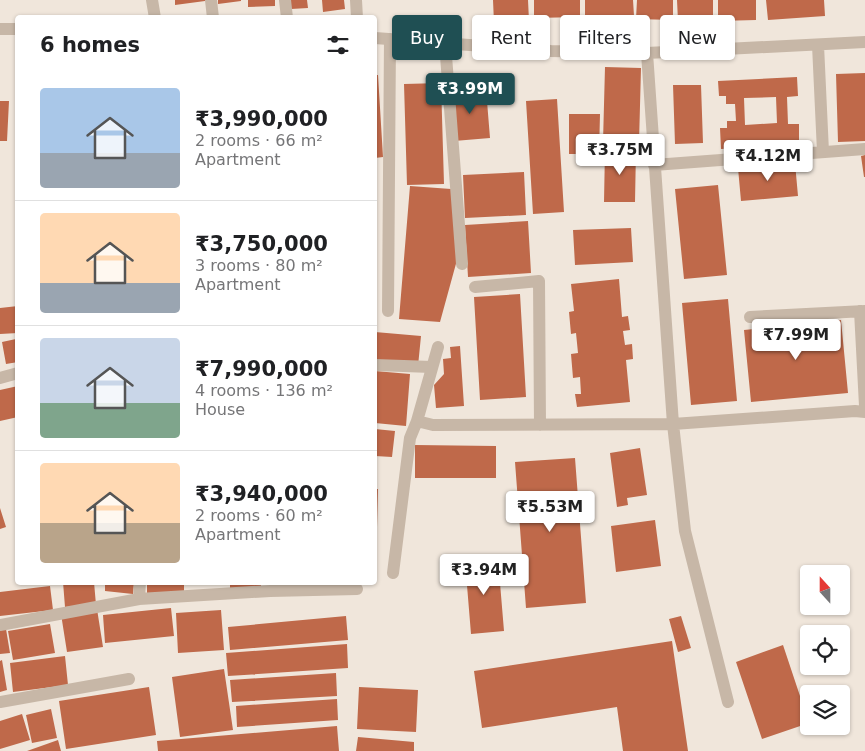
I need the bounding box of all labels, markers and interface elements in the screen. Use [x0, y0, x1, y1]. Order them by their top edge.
chip: Buy [392, 15, 462, 60]
chip: Rent [472, 15, 550, 60]
chip: Filters [560, 15, 650, 60]
chip: New [660, 15, 735, 60]
icon: filters [324, 31, 352, 59]
text: 6 homes [40, 33, 140, 57]
pin: ₹3.99M [429, 72, 511, 115]
text: ₹3.99M [437, 79, 503, 98]
text: ₹3,990,000 [195, 107, 328, 131]
icon: home [80, 108, 140, 168]
text: 2 rooms · 66 m² [195, 131, 323, 150]
pin: ₹3.75M [579, 134, 661, 176]
text: ₹3.75M [587, 140, 653, 159]
pin: ₹4.12M [727, 140, 809, 182]
text: ₹4.12M [735, 146, 801, 165]
text: Apartment [195, 150, 281, 169]
text: ₹3,750,000 [195, 232, 328, 256]
icon: home [80, 233, 140, 293]
text: 3 rooms · 80 m² [195, 256, 323, 275]
text: Apartment [195, 275, 281, 294]
pin: ₹7.99M [755, 318, 837, 361]
text: ₹7.99M [763, 325, 829, 344]
text: ₹7,990,000 [195, 357, 328, 381]
icon: home [80, 358, 140, 418]
text: 4 rooms · 136 m² [195, 381, 333, 400]
text: House [195, 400, 245, 419]
text: ₹3,940,000 [195, 482, 328, 506]
icon: home [80, 483, 140, 543]
pin: ₹5.53M [509, 490, 591, 533]
text: ₹5.53M [517, 497, 583, 516]
text: 2 rooms · 60 m² [195, 506, 323, 525]
text: Apartment [195, 525, 281, 544]
pin: ₹3.94M [443, 554, 525, 596]
text: ₹3.94M [451, 560, 517, 579]
north arrow [800, 565, 850, 615]
map controls [800, 565, 850, 735]
button: locate [800, 625, 850, 675]
button: layers [800, 685, 850, 735]

